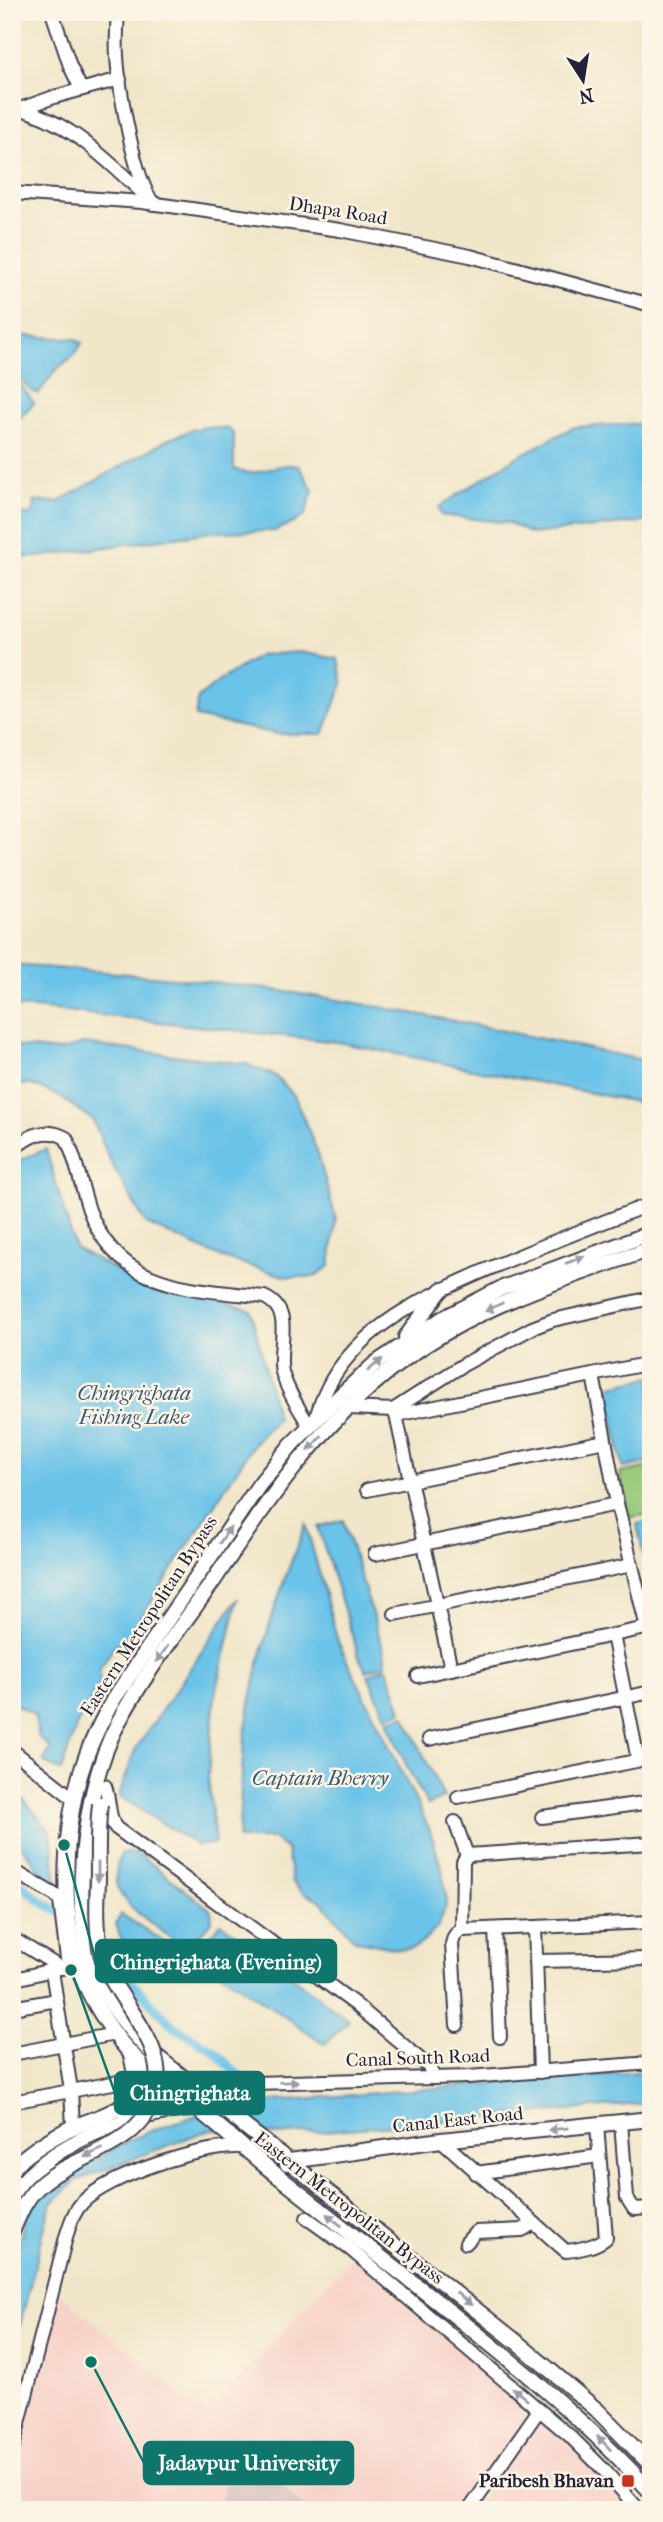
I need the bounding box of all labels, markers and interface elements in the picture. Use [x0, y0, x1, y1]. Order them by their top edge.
north arrow [548, 46, 618, 116]
text: N [576, 83, 596, 108]
street label: Dhapa Road [287, 192, 389, 230]
one-way arrow [565, 1254, 586, 1265]
one-way arrow [484, 1301, 504, 1313]
one-way arrow [366, 1358, 383, 1373]
water label: Chingrighata Fishing Lake [77, 1381, 191, 1429]
one-way arrow [307, 1434, 323, 1451]
street label: Eastern Metropolitan Bypass [76, 1512, 222, 1720]
one-way arrow [219, 1526, 232, 1545]
one-way arrow [155, 1645, 169, 1663]
water label: Captain Bherry [252, 1766, 390, 1790]
one-way arrow [92, 1862, 104, 1884]
callout: Chingrighata (Evening) [96, 1940, 336, 1982]
text: Chingrighata (Evening) [110, 1950, 322, 1974]
street label: Canal South Road [345, 2044, 491, 2072]
callout: Chingrighata [115, 2072, 264, 2114]
one-way arrow [278, 2076, 300, 2088]
text: Chingrighata [130, 2081, 252, 2105]
street label: Canal East Road [392, 2102, 525, 2138]
one-way arrow [547, 2123, 569, 2134]
street label: Eastern Metropolitan Bypass [250, 2127, 448, 2289]
one-way arrow [83, 2148, 103, 2159]
one-way arrow [326, 2212, 344, 2227]
one-way arrow [455, 2291, 472, 2306]
one-way arrow [512, 2387, 529, 2402]
one-way arrow [596, 2435, 612, 2451]
callout: Jadavpur University [144, 2442, 353, 2484]
text: Jadavpur University [156, 2451, 341, 2475]
place label: Paribesh Bhavan [479, 2470, 615, 2492]
marker: Paribesh Bhavan [620, 2473, 636, 2489]

